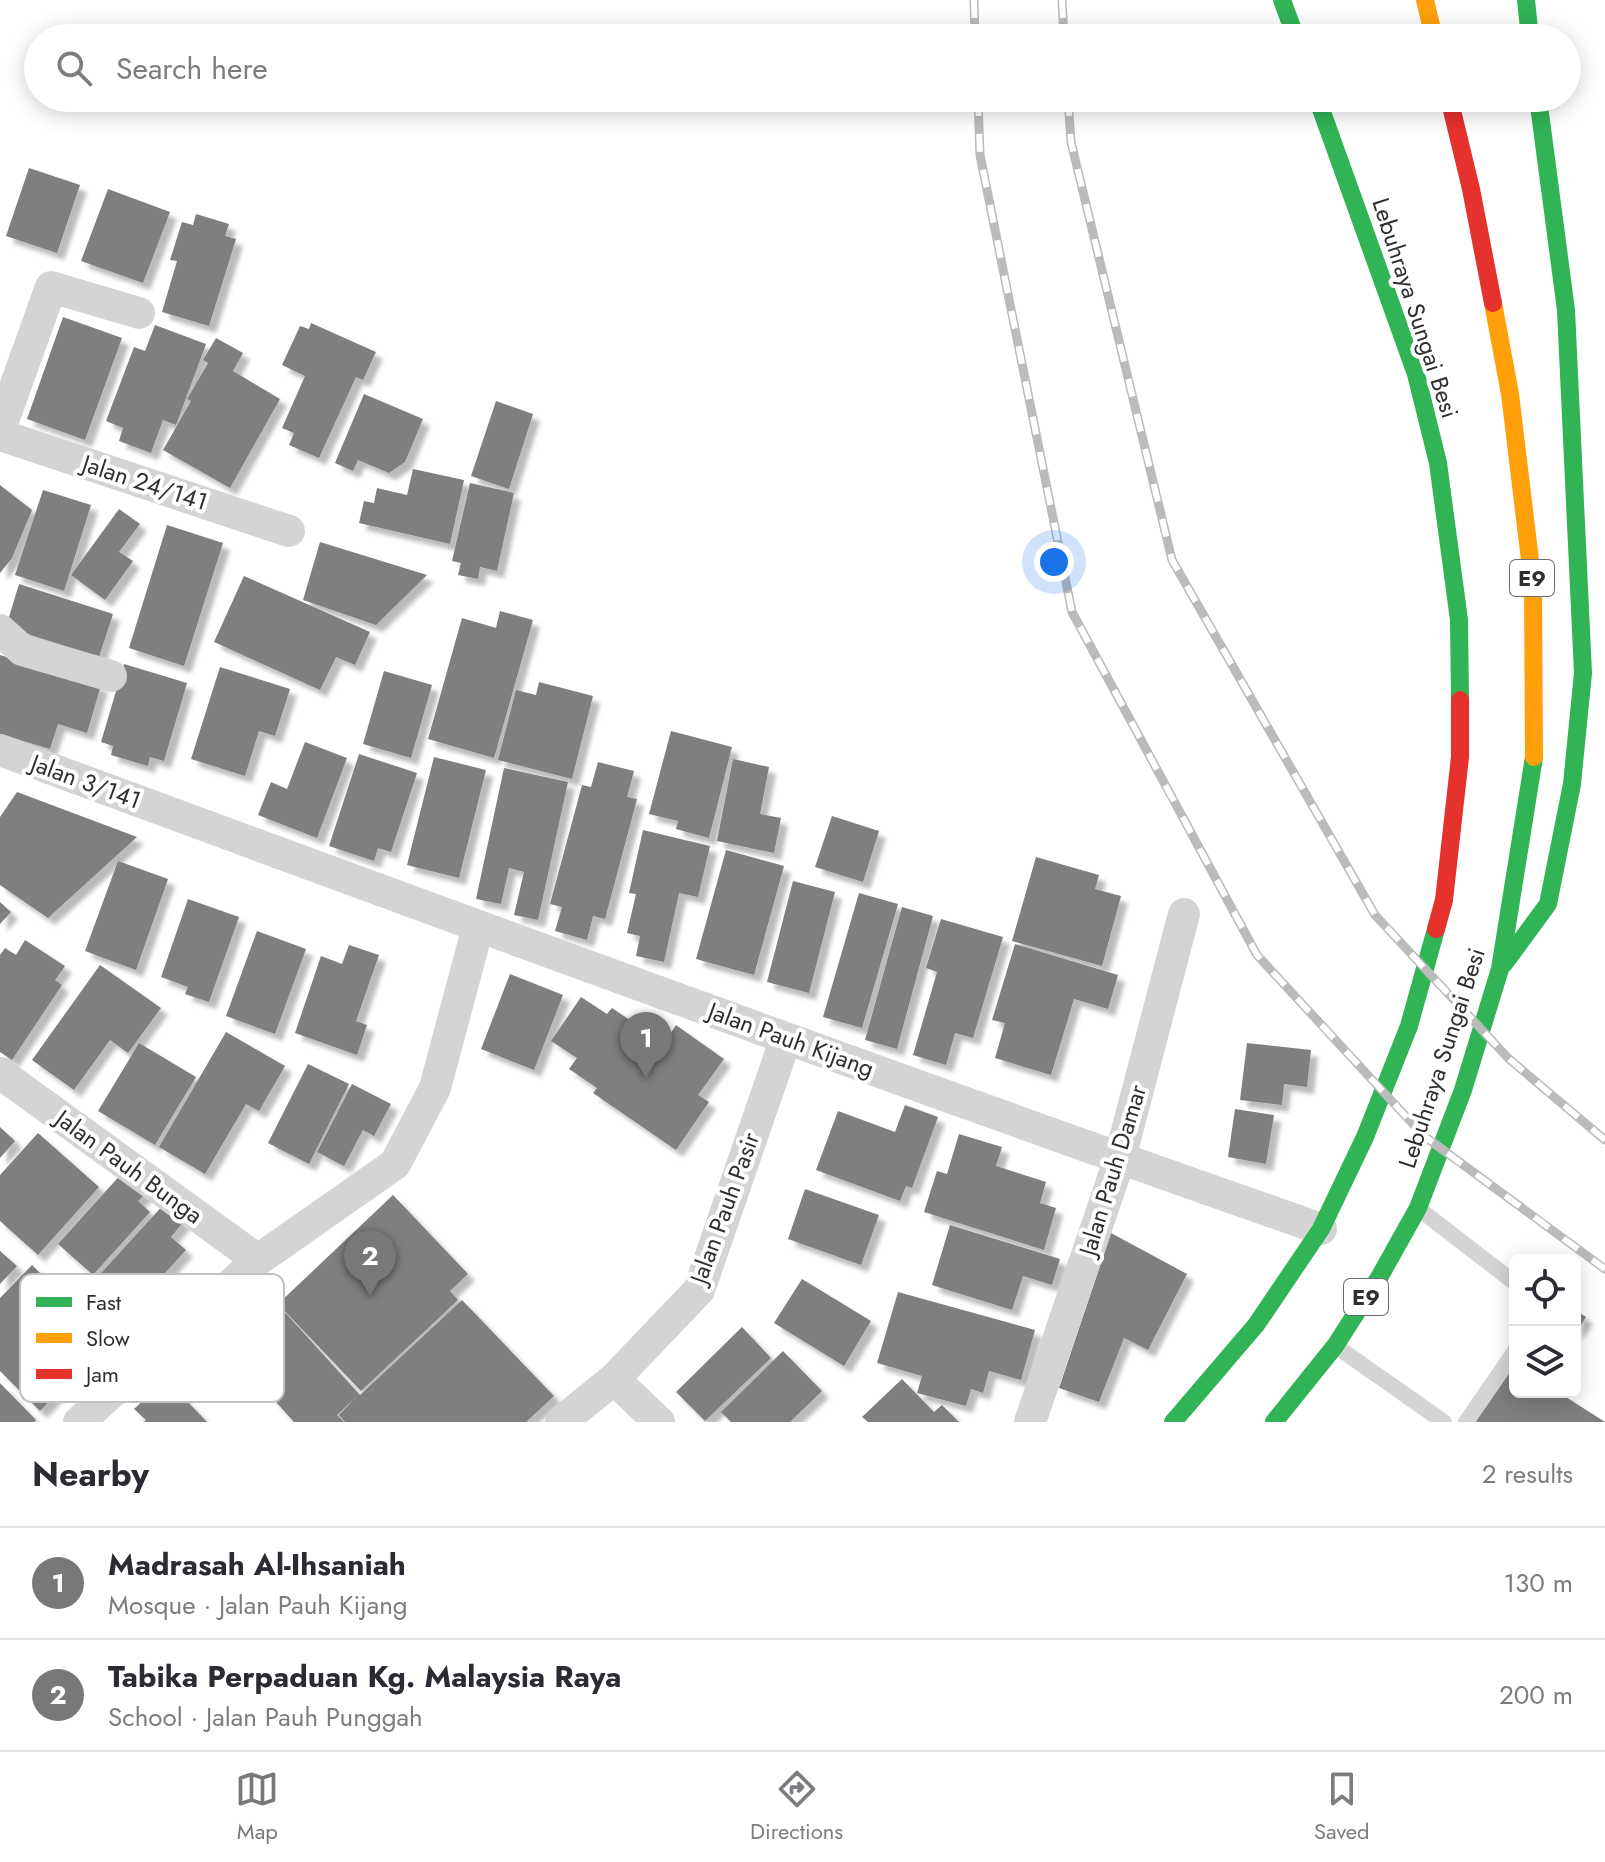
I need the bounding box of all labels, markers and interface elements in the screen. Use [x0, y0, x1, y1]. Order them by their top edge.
search box [24, 24, 1581, 112]
icon: search [52, 46, 96, 90]
text: Search here [116, 47, 268, 90]
street label: Lebuhraya Sungai Besi [1363, 193, 1468, 422]
street label: Jalan 24/141 [75, 445, 212, 519]
your location [1034, 542, 1074, 582]
road number: E9 [1510, 560, 1554, 596]
street label: Jalan 3/141 [23, 744, 146, 818]
street label: Lebuhraya Sungai Besi [1389, 943, 1494, 1172]
street label: Jalan Pauh Kijang [701, 992, 879, 1086]
pin: 1 [620, 1012, 672, 1078]
street label: Jalan Pauh Damar [1069, 1079, 1155, 1262]
street label: Jalan Pauh Bunga [46, 1099, 210, 1232]
street label: Jalan Pauh Pasir [680, 1127, 768, 1291]
pin: 2 [344, 1230, 396, 1296]
map controls [1509, 1254, 1581, 1398]
button: locate [1509, 1254, 1581, 1326]
legend [20, 1274, 284, 1402]
road number: E9 [1344, 1279, 1388, 1315]
text: Fast [86, 1286, 122, 1318]
text: Slow [86, 1322, 130, 1354]
button: layers [1509, 1326, 1581, 1398]
text: Jam [83, 1358, 119, 1390]
text: Nearby [32, 1450, 149, 1499]
text: 2 results [1482, 1455, 1573, 1493]
text: Madrasah Al-Ihsaniah [108, 1543, 406, 1586]
text: 1 [51, 1564, 65, 1602]
text: 130 m [1503, 1564, 1573, 1602]
text: Mosque · Jalan Pauh Kijang [108, 1586, 408, 1624]
text: Tabika Perpaduan Kg. Malaysia Raya [108, 1655, 621, 1698]
text: 2 [49, 1676, 67, 1714]
text: 200 m [1499, 1676, 1573, 1714]
text: School · Jalan Pauh Punggah [108, 1698, 423, 1736]
tab: Map [235, 1767, 279, 1847]
tab: Directions [750, 1767, 843, 1847]
tab: Saved [1314, 1767, 1370, 1847]

